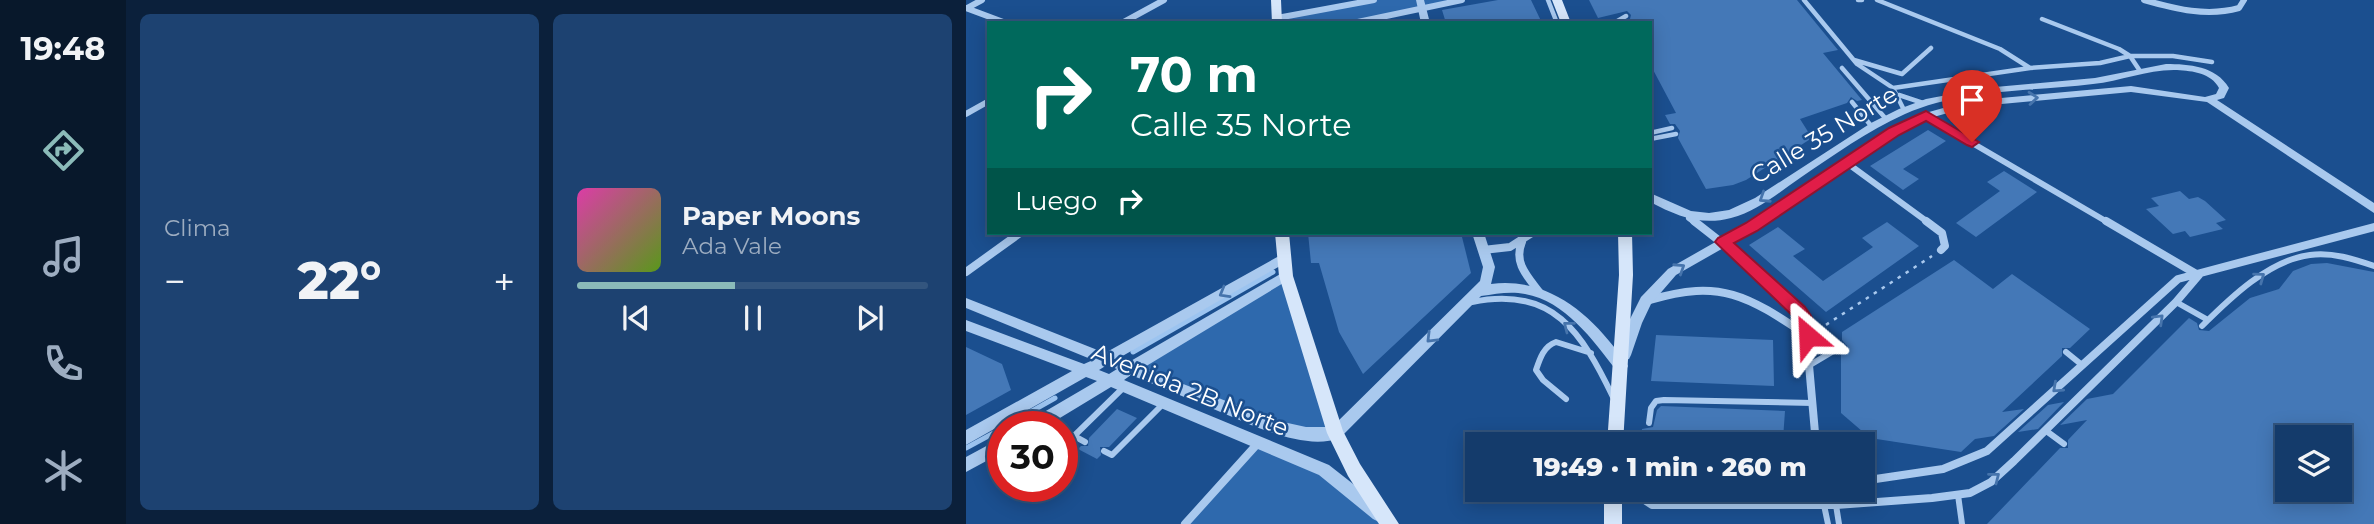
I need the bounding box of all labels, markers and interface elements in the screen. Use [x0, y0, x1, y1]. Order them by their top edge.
text: 19:48 [21, 29, 105, 68]
text: 70 m [1130, 45, 1258, 104]
icon: right [1015, 49, 1106, 140]
pin [1942, 70, 2002, 142]
street label: Calle 35 Norte [1745, 79, 1902, 190]
icon: arrive [1953, 81, 1991, 119]
one-way arrow [2028, 91, 2039, 106]
text: Calle 35 Norte [1130, 105, 1352, 144]
icon: directions [39, 126, 88, 175]
icon: right [1111, 182, 1149, 220]
text: Luego [1015, 185, 1097, 217]
one-way arrow [1758, 189, 1771, 202]
text: Paper Moons [682, 200, 860, 232]
text: Clima [164, 214, 231, 242]
icon: music [39, 232, 88, 281]
text: Ada Vale [682, 232, 782, 260]
text: 22° [298, 249, 381, 312]
text: − [164, 258, 186, 305]
text: + [493, 258, 515, 305]
one-way arrow [1672, 264, 1685, 277]
one-way arrow [2252, 273, 2265, 285]
one-way arrow [1218, 284, 1231, 297]
icon: previous [617, 299, 655, 337]
icon: pause [734, 299, 772, 337]
icon: next [851, 299, 889, 337]
position arrow [1771, 299, 1845, 373]
one-way arrow [2151, 315, 2164, 328]
one-way arrow [1563, 321, 1575, 334]
one-way arrow [1426, 330, 1439, 343]
street label: Avenida 2B Norte [1088, 337, 1293, 442]
icon: phone [39, 339, 88, 388]
one-way arrow [2052, 380, 2065, 392]
speed limit sign: 30 [987, 411, 1078, 502]
map controls [2275, 425, 2352, 502]
button: layers [2275, 425, 2352, 502]
icon: climate [39, 446, 88, 495]
text: 19:49 · 1 min · 260 m [1533, 451, 1807, 483]
one-way arrow [1988, 472, 2000, 485]

